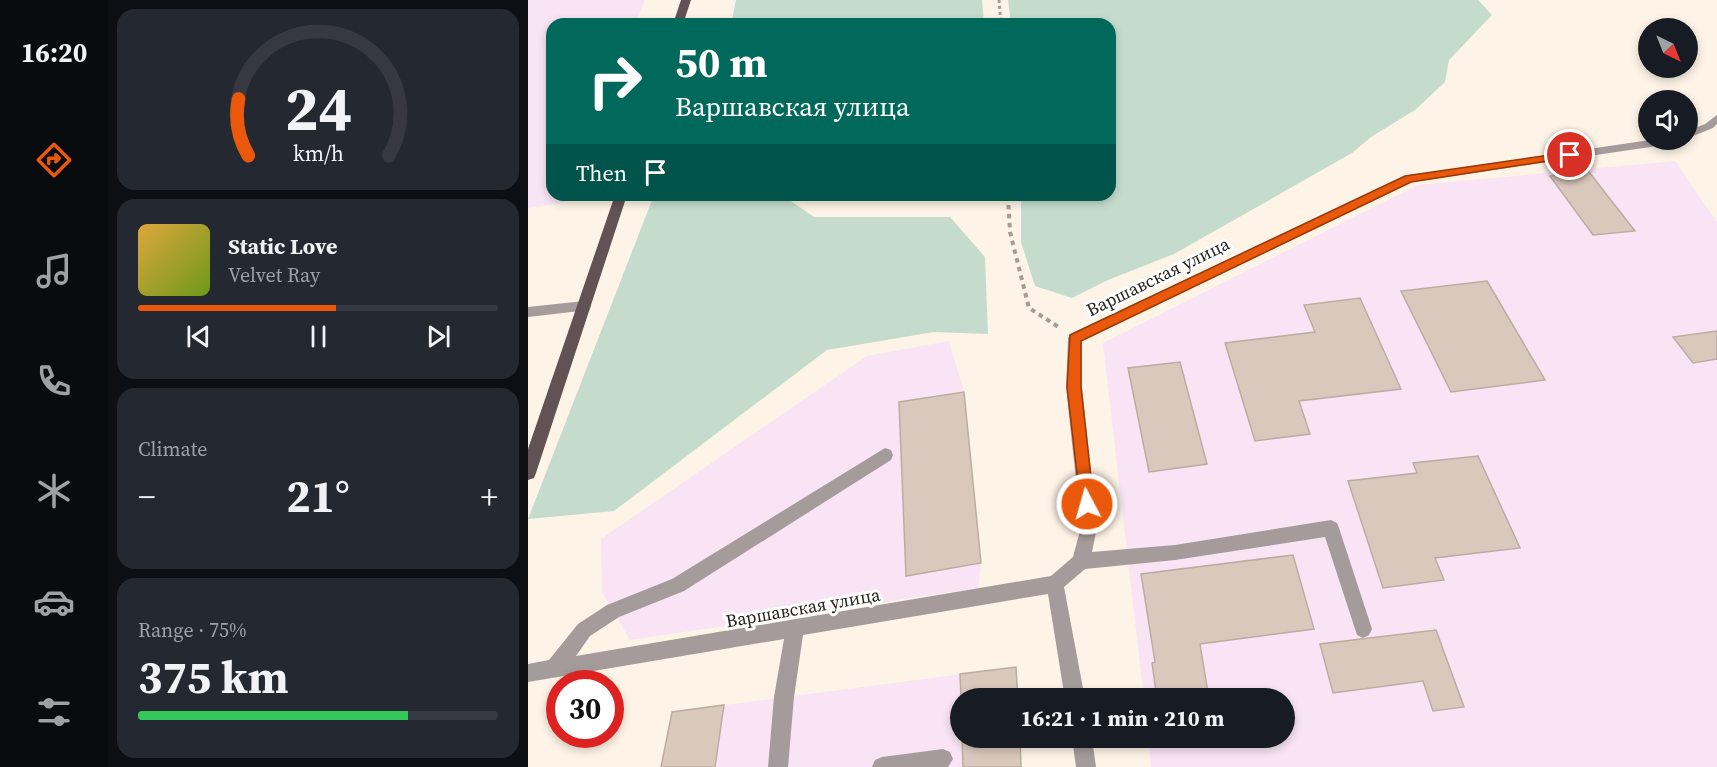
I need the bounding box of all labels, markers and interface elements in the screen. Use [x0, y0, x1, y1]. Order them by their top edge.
north arrow [1638, 18, 1698, 78]
map controls [1638, 18, 1698, 150]
text: 50 m [675, 33, 768, 91]
text: 16:20 [21, 34, 87, 71]
icon: right [576, 42, 654, 120]
text: 24 [284, 65, 352, 151]
text: Варшавская улица [675, 88, 910, 125]
button: sound [1638, 90, 1698, 150]
pin [1544, 129, 1595, 180]
icon: arrive [1553, 138, 1586, 171]
icon: directions [33, 139, 75, 181]
text: km/h [292, 140, 344, 169]
icon: arrive [639, 156, 672, 189]
text: Then [576, 158, 627, 188]
text: Static Love [228, 231, 338, 261]
street label: Варшавская улица [1082, 231, 1234, 322]
icon: music [33, 250, 75, 292]
text: Velvet Ray [228, 261, 320, 289]
icon: previous [182, 320, 215, 353]
icon: pause [302, 320, 335, 353]
icon: next [422, 320, 455, 353]
icon: phone [33, 360, 75, 402]
text: Climate [138, 435, 207, 463]
text: 21° [286, 465, 350, 527]
icon: climate [33, 470, 75, 512]
position arrow [1055, 472, 1119, 536]
text: − [138, 474, 156, 519]
text: + [480, 474, 498, 519]
icon: car [33, 581, 75, 623]
street label: Варшавская улица [724, 581, 883, 633]
text: Range · 75% [138, 616, 247, 644]
text: 375 km [138, 646, 289, 708]
speed limit sign: 30 [546, 670, 624, 748]
icon: filters [33, 691, 75, 733]
text: 16:21 · 1 min · 210 m [1021, 703, 1224, 733]

